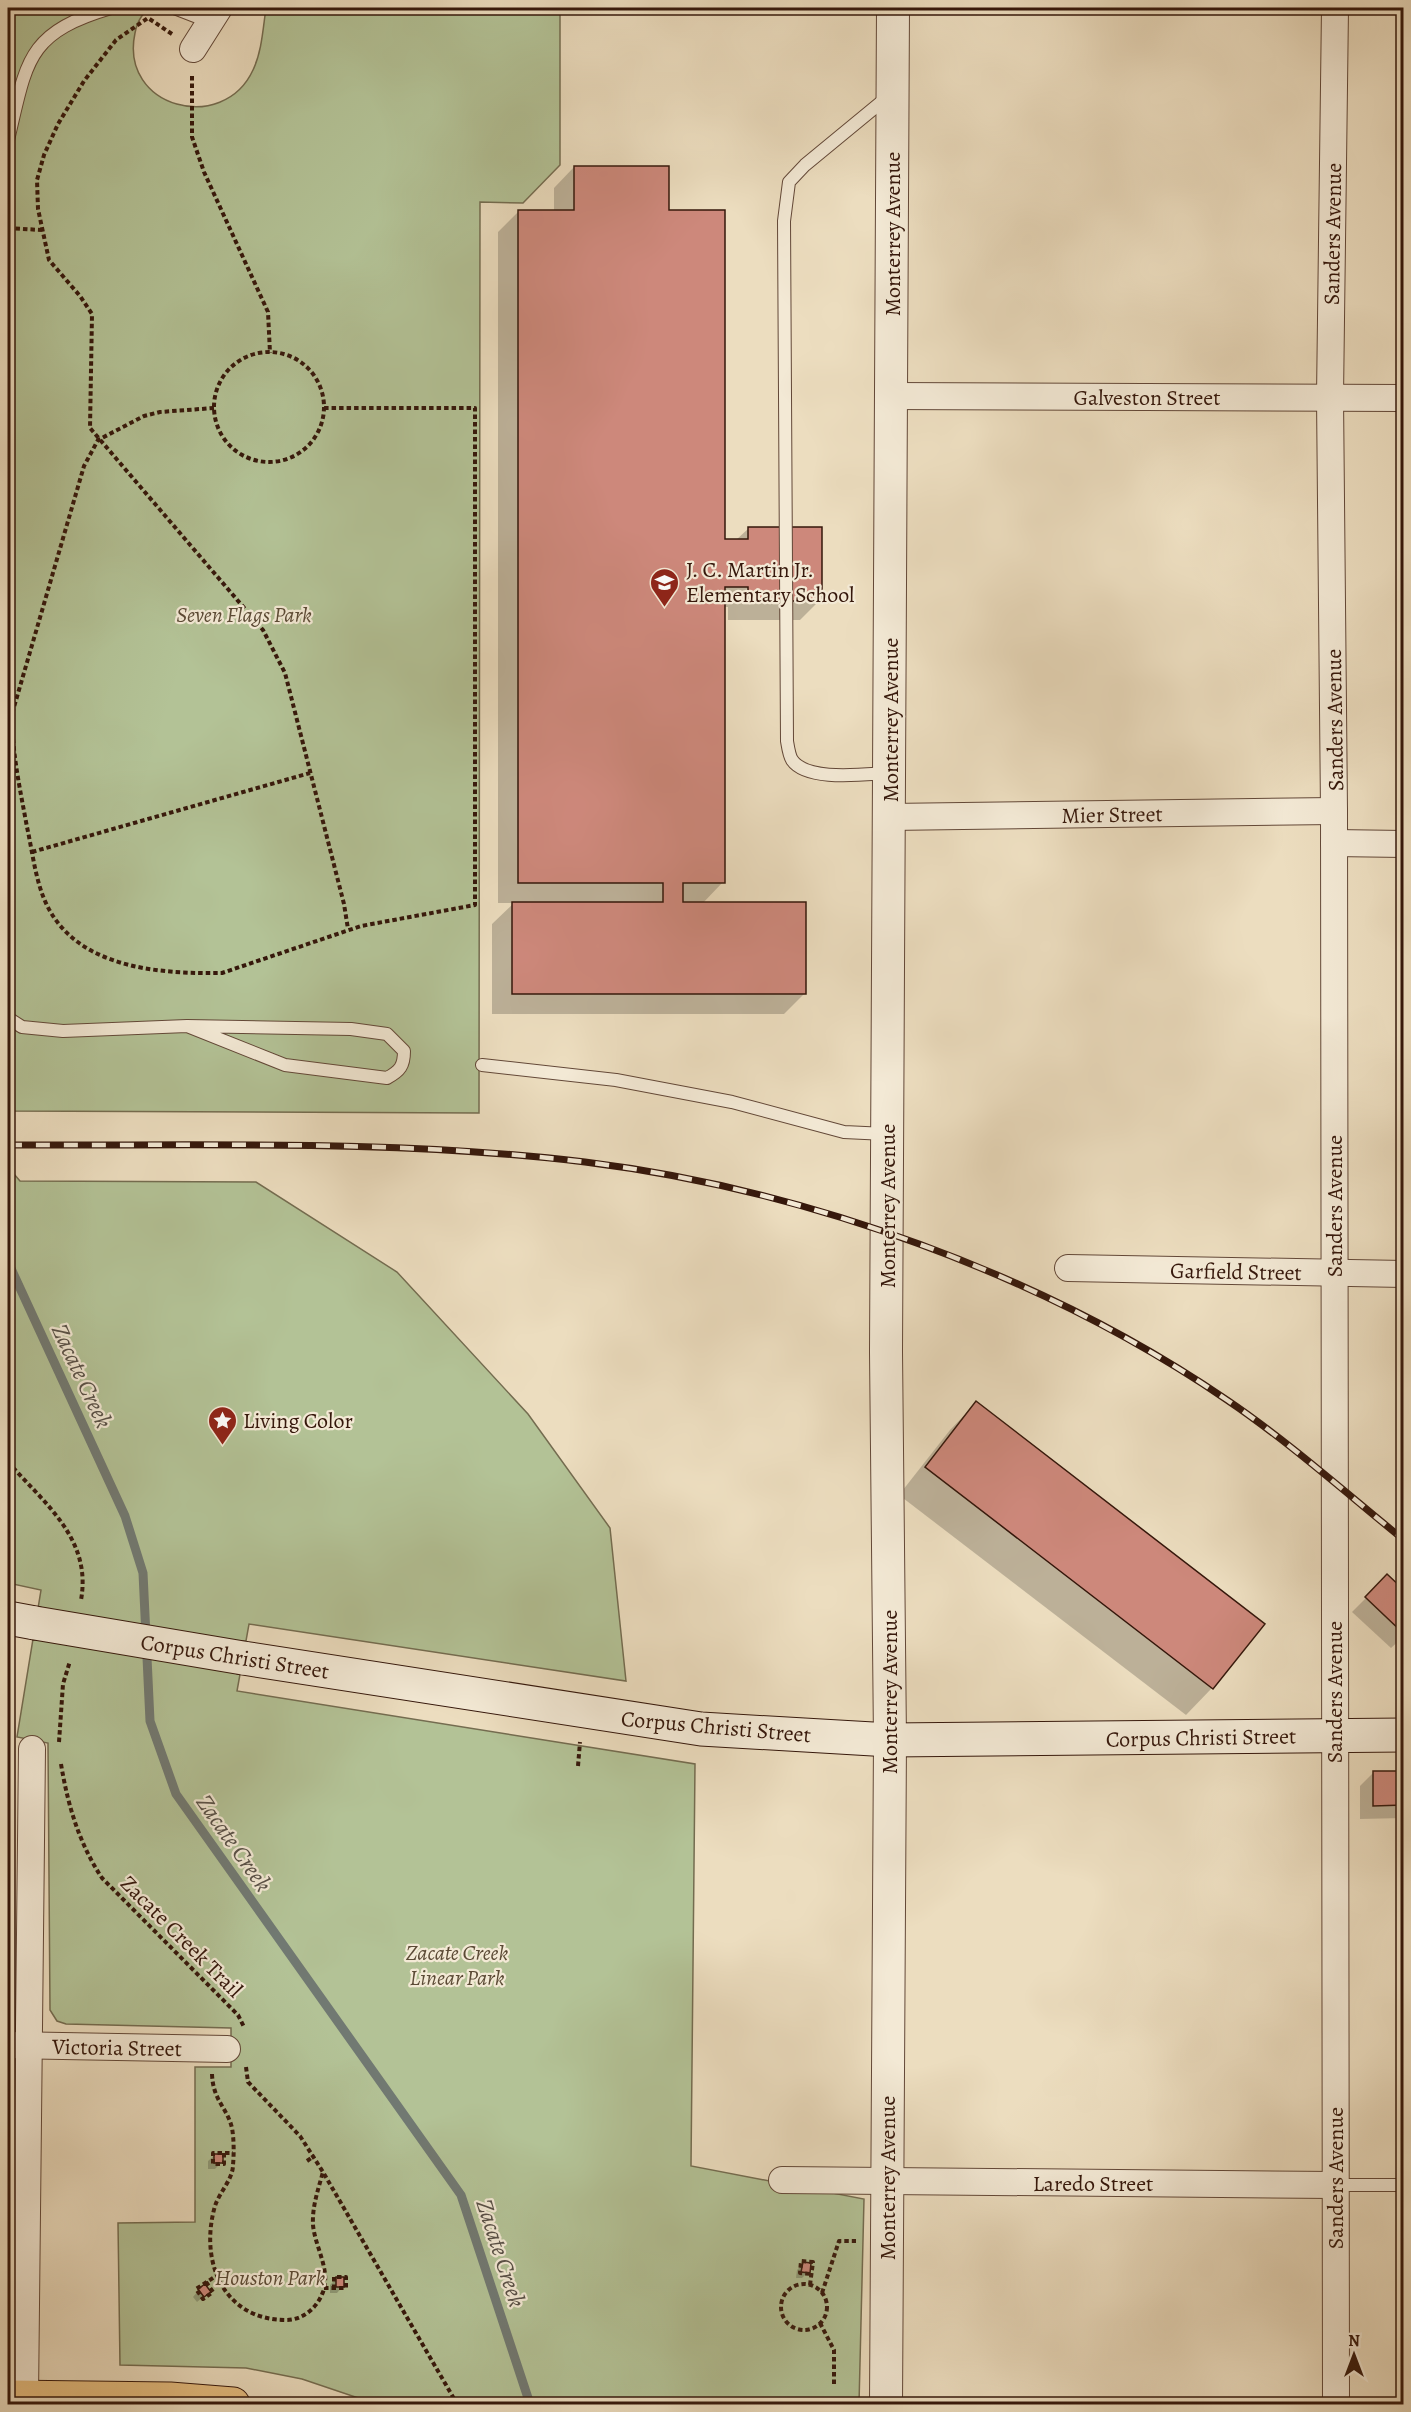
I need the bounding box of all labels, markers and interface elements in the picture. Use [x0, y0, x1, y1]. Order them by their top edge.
street label: Monterrey Avenue [878, 152, 908, 316]
street label: Sanders Avenue [1317, 163, 1349, 305]
street label: Galveston Street [1074, 383, 1220, 413]
place label: J. C. Martin Jr. Elementary School [686, 555, 854, 610]
school or university icon: J. C. Martin Jr. Elementary School [649, 566, 681, 608]
park label: Seven Flags Park [176, 600, 312, 630]
street label: Monterrey Avenue [876, 638, 906, 802]
street label: Sanders Avenue [1319, 649, 1351, 791]
street label: Mier Street [1061, 799, 1163, 831]
street label: Monterrey Avenue [873, 1124, 903, 1288]
street label: Sanders Avenue [1320, 1135, 1350, 1277]
street label: Garfield Street [1170, 1256, 1302, 1288]
water label: Zacate Creek [44, 1319, 120, 1434]
place icon: Living Color [206, 1404, 238, 1446]
place label: Living Color [243, 1406, 353, 1436]
street label: Monterrey Avenue [875, 1610, 905, 1774]
street label: Sanders Avenue [1320, 1621, 1350, 1763]
street label: Corpus Christi Street [138, 1627, 331, 1687]
street label: Corpus Christi Street [620, 1704, 812, 1750]
street label: Corpus Christi Street [1106, 1721, 1296, 1755]
water label: Zacate Creek [189, 1788, 279, 1898]
street label: Zacate Creek Trail [114, 1869, 249, 2004]
park label: Zacate Creek Linear Park [406, 1938, 508, 1993]
street label: Victoria Street [51, 2032, 182, 2064]
street label: Monterrey Avenue [873, 2096, 903, 2260]
street label: Sanders Avenue [1321, 2107, 1351, 2249]
street label: Laredo Street [1033, 2169, 1153, 2199]
water label: Zacate Creek [469, 2195, 534, 2311]
park label: Houston Park [215, 2263, 325, 2293]
north arrow [1324, 2325, 1384, 2385]
text: N [1348, 2330, 1360, 2352]

